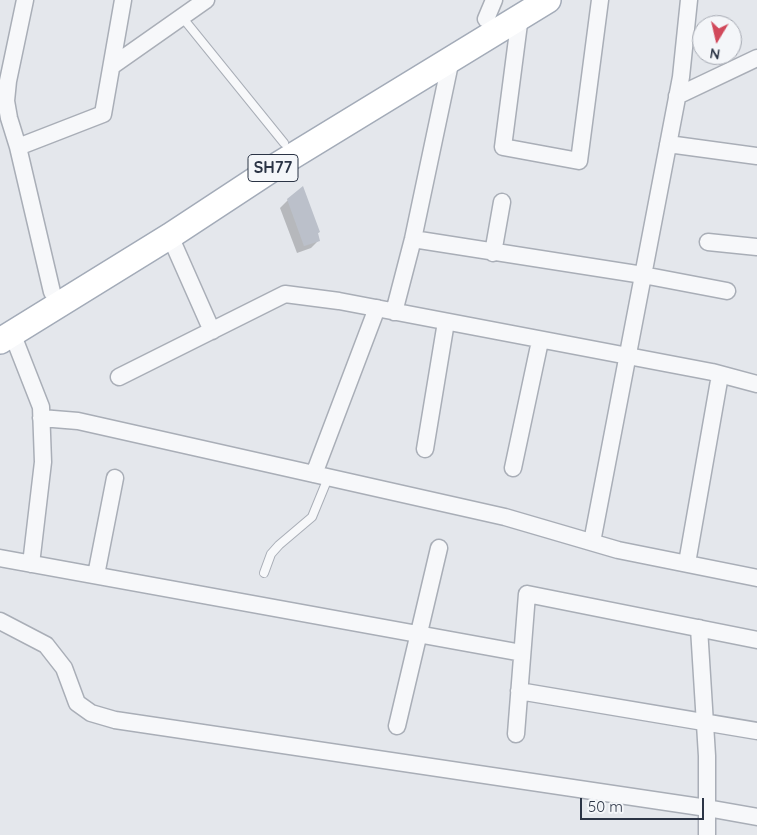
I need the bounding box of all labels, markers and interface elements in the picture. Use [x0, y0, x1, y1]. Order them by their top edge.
north arrow [692, 15, 742, 65]
text: N [708, 44, 721, 64]
road number: SH77 [248, 154, 298, 182]
scale bar [582, 788, 706, 820]
text: 50 m [588, 797, 623, 816]

